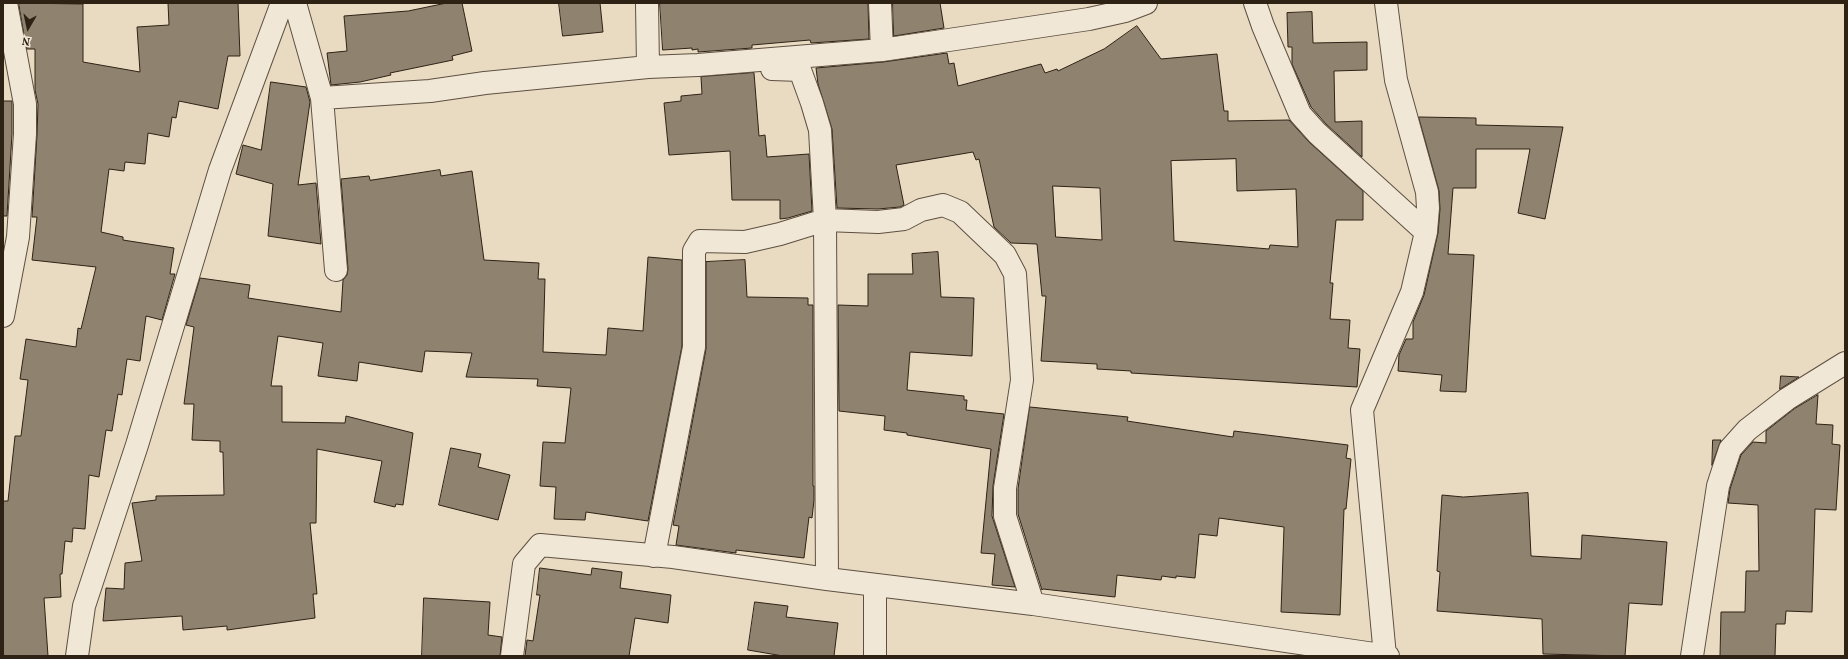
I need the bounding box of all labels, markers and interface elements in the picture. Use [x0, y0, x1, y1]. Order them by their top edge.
north arrow [8, 8, 48, 48]
text: N [21, 32, 31, 48]

